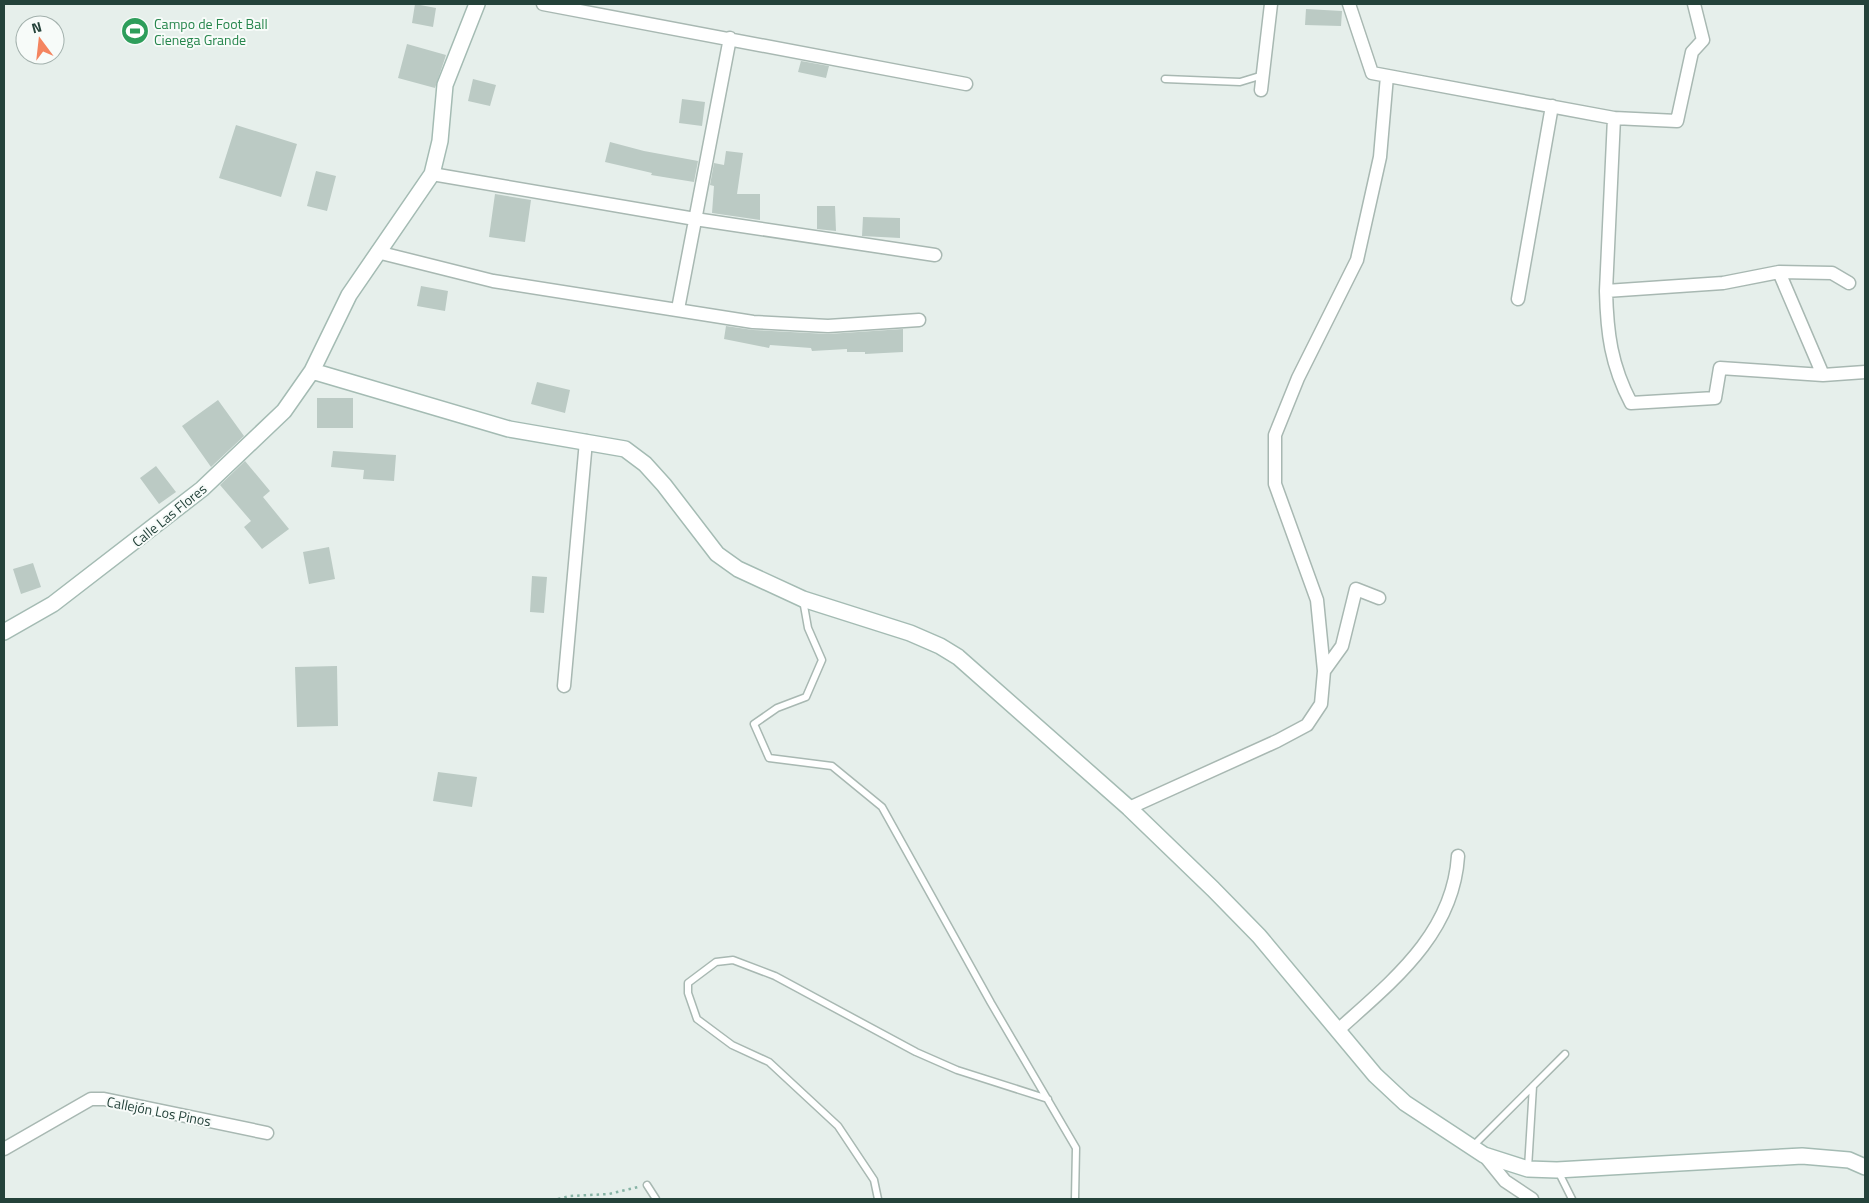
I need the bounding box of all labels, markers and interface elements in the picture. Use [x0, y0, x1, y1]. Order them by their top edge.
place label: Campo de Foot Ball Cienega Grande [154, 13, 268, 50]
north arrow [15, 15, 65, 65]
text: N [29, 16, 44, 38]
sports icon: Campo de Foot Ball Cienega Grande [120, 16, 150, 46]
street label: Calle Las Flores [127, 478, 211, 552]
street label: Callejón Los Pinos [105, 1091, 213, 1131]

